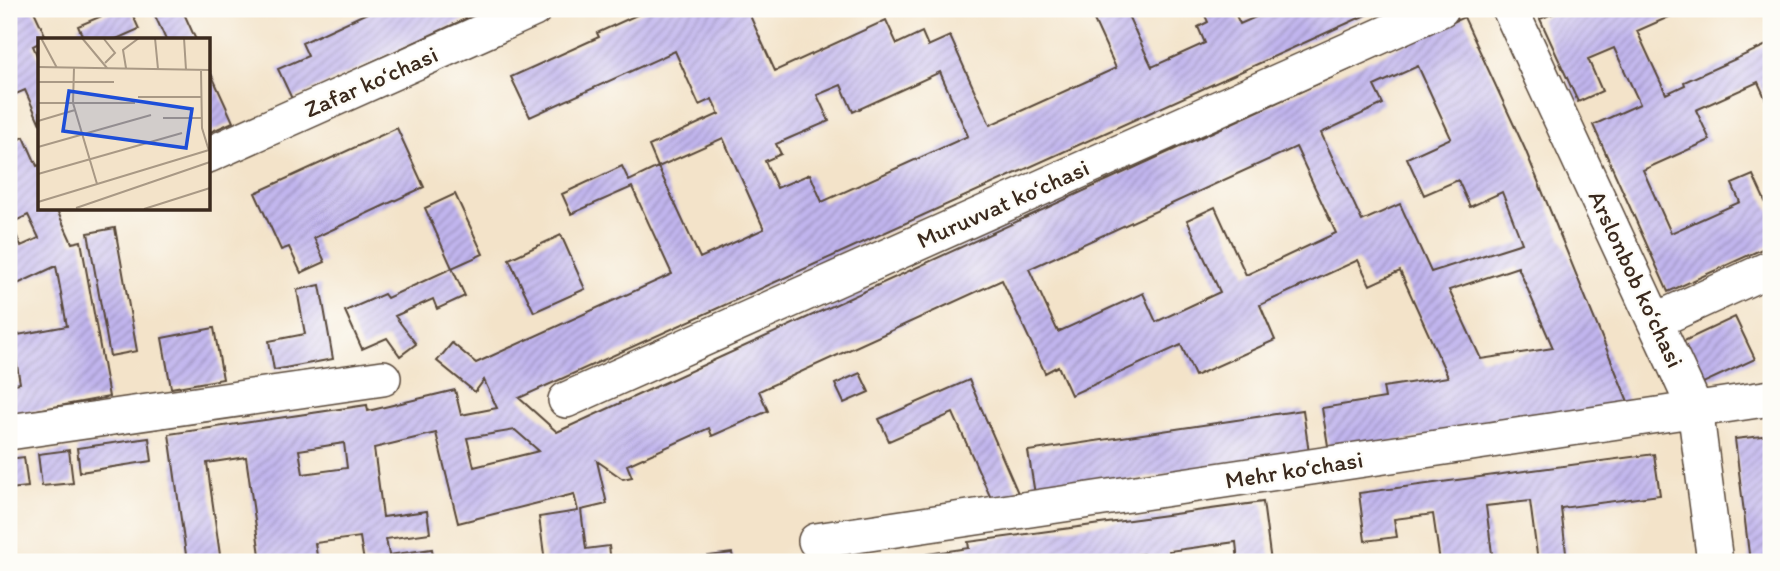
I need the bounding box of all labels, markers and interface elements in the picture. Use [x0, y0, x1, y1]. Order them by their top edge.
inset map [38, 38, 210, 210]
street label: Zafar koʻchasi [300, 39, 442, 124]
street label: Muruvvat koʻchasi [912, 153, 1093, 254]
street label: Arslonbob koʻchasi [1583, 185, 1690, 372]
street label: Mehr koʻchasi [1223, 444, 1365, 495]

